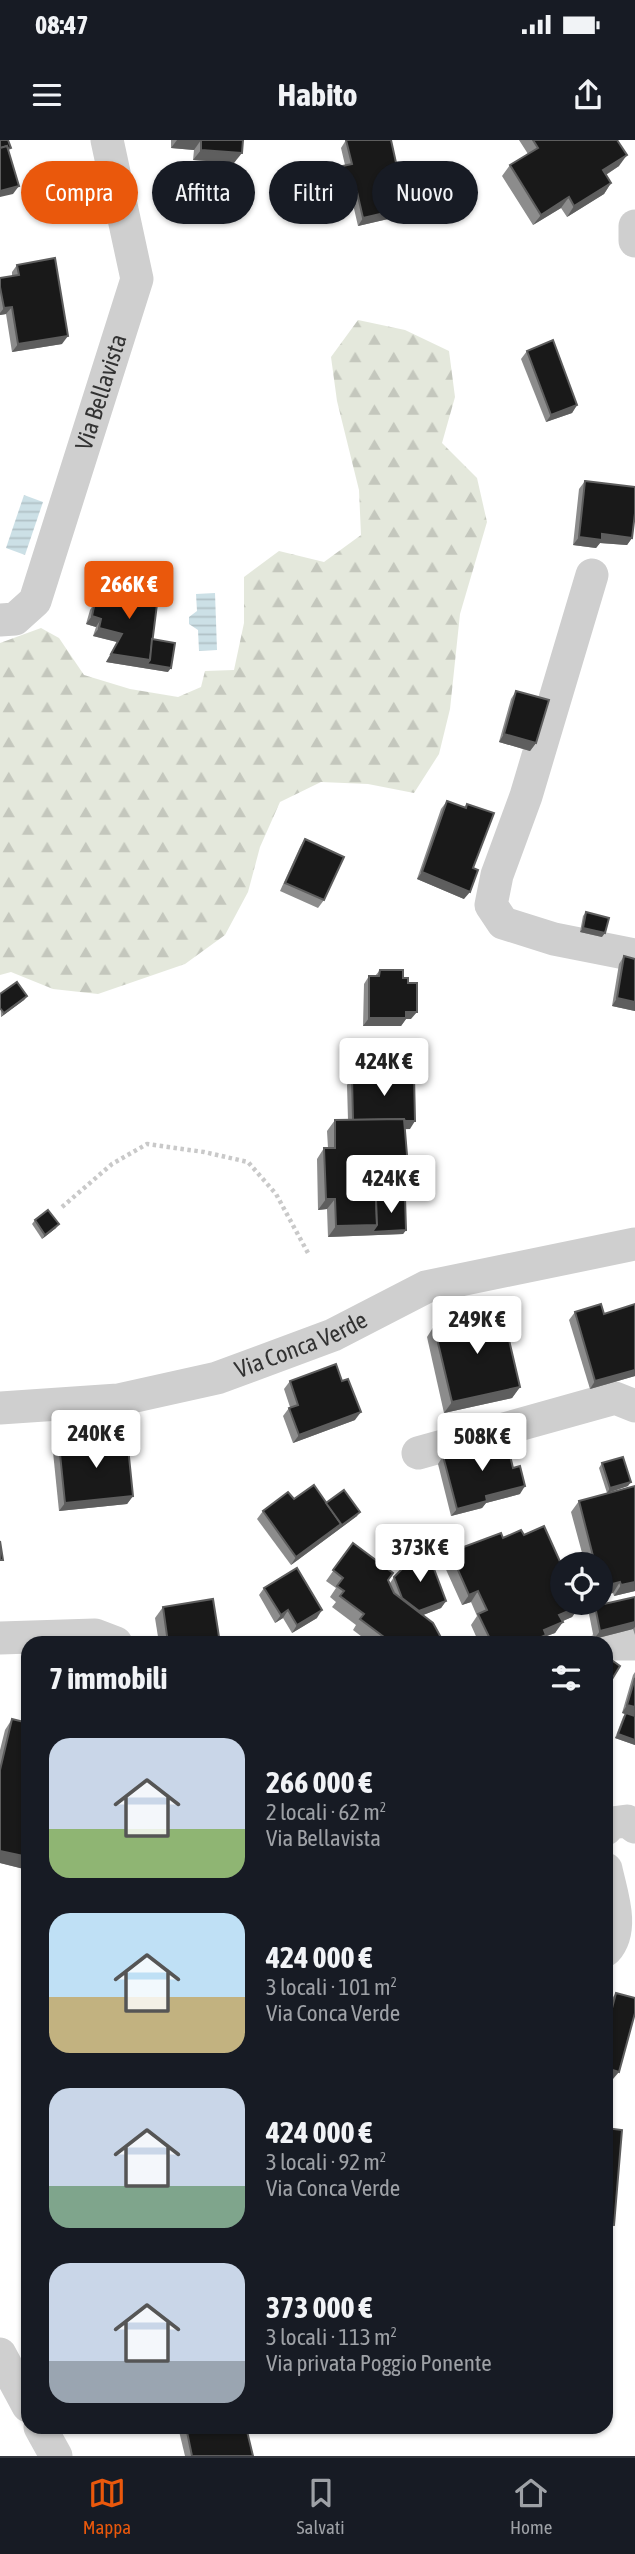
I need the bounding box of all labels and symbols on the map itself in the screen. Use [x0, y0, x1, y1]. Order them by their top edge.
street label: Via Bellavista [70, 331, 132, 453]
pin: 266K € [72, 561, 186, 621]
pin: 424K € [327, 1038, 441, 1098]
pin: 424K € [334, 1156, 448, 1215]
pin: 249K € [420, 1296, 534, 1356]
street label: Via Conca Verde [231, 1306, 372, 1383]
pin: 240K € [39, 1410, 153, 1470]
pin: 508K € [425, 1414, 539, 1473]
pin: 373K € [363, 1524, 477, 1584]

